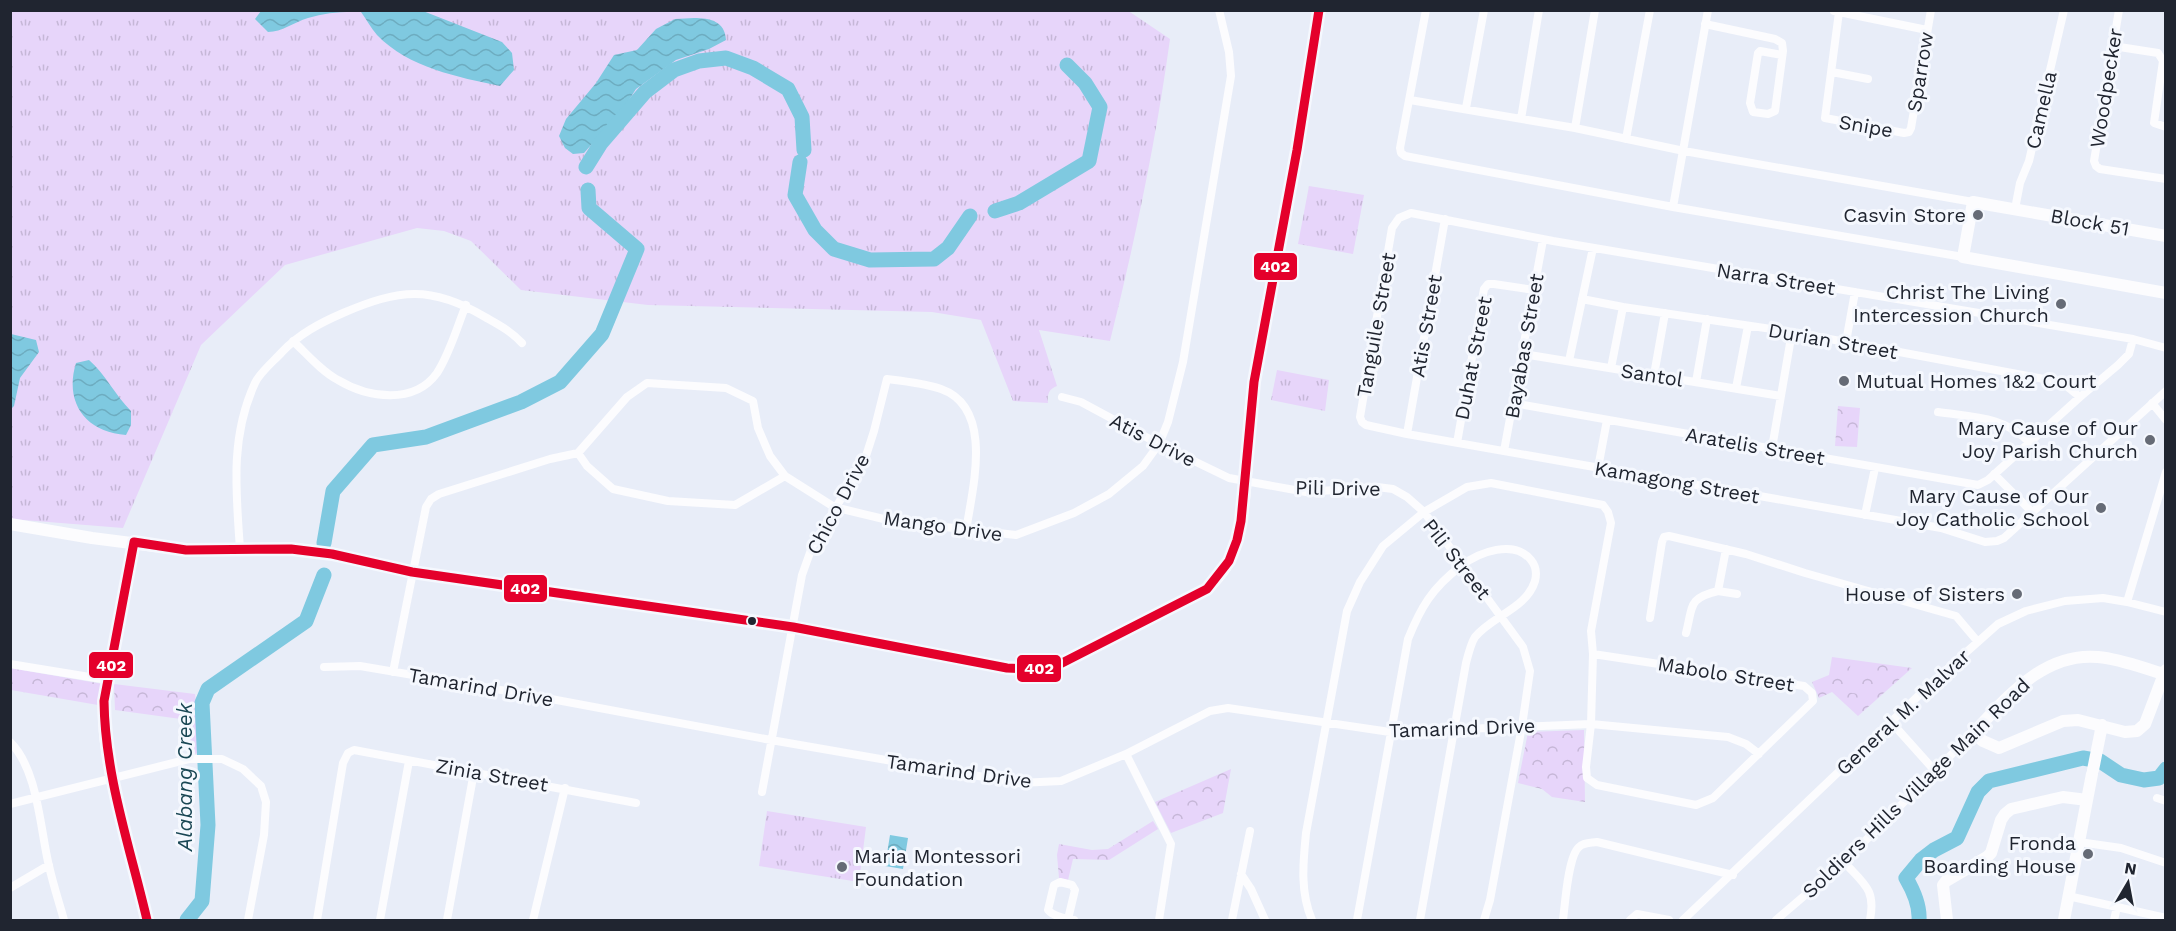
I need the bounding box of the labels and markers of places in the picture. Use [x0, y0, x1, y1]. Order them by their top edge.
place label: Casvin Store [1843, 203, 1966, 227]
marker: Casvin Store [1971, 208, 1985, 222]
place label: Christ The Living Intercession Church [1853, 280, 2049, 327]
marker: Christ The Living Intercession Church [2054, 297, 2068, 311]
place label: Mutual Homes 1&2 Court [1856, 369, 2097, 393]
marker: Mutual Homes 1&2 Court [1837, 374, 1851, 388]
place label: Mary Cause of Our Joy Parish Church [1957, 416, 2138, 463]
marker: Mary Cause of Our Joy Parish Church [2143, 433, 2157, 447]
place label: Mary Cause of Our Joy Catholic School [1896, 484, 2089, 531]
marker: Mary Cause of Our Joy Catholic School [2094, 501, 2108, 515]
place label: House of Sisters [1845, 582, 2005, 606]
marker: House of Sisters [2010, 587, 2024, 601]
unlabelled marker [746, 615, 758, 627]
place label: Fronda Boarding House [1923, 831, 2076, 878]
place label: Maria Montessori Foundation [854, 844, 1021, 891]
marker: Fronda Boarding House [2081, 847, 2095, 861]
marker: Maria Montessori Foundation [835, 860, 849, 874]

